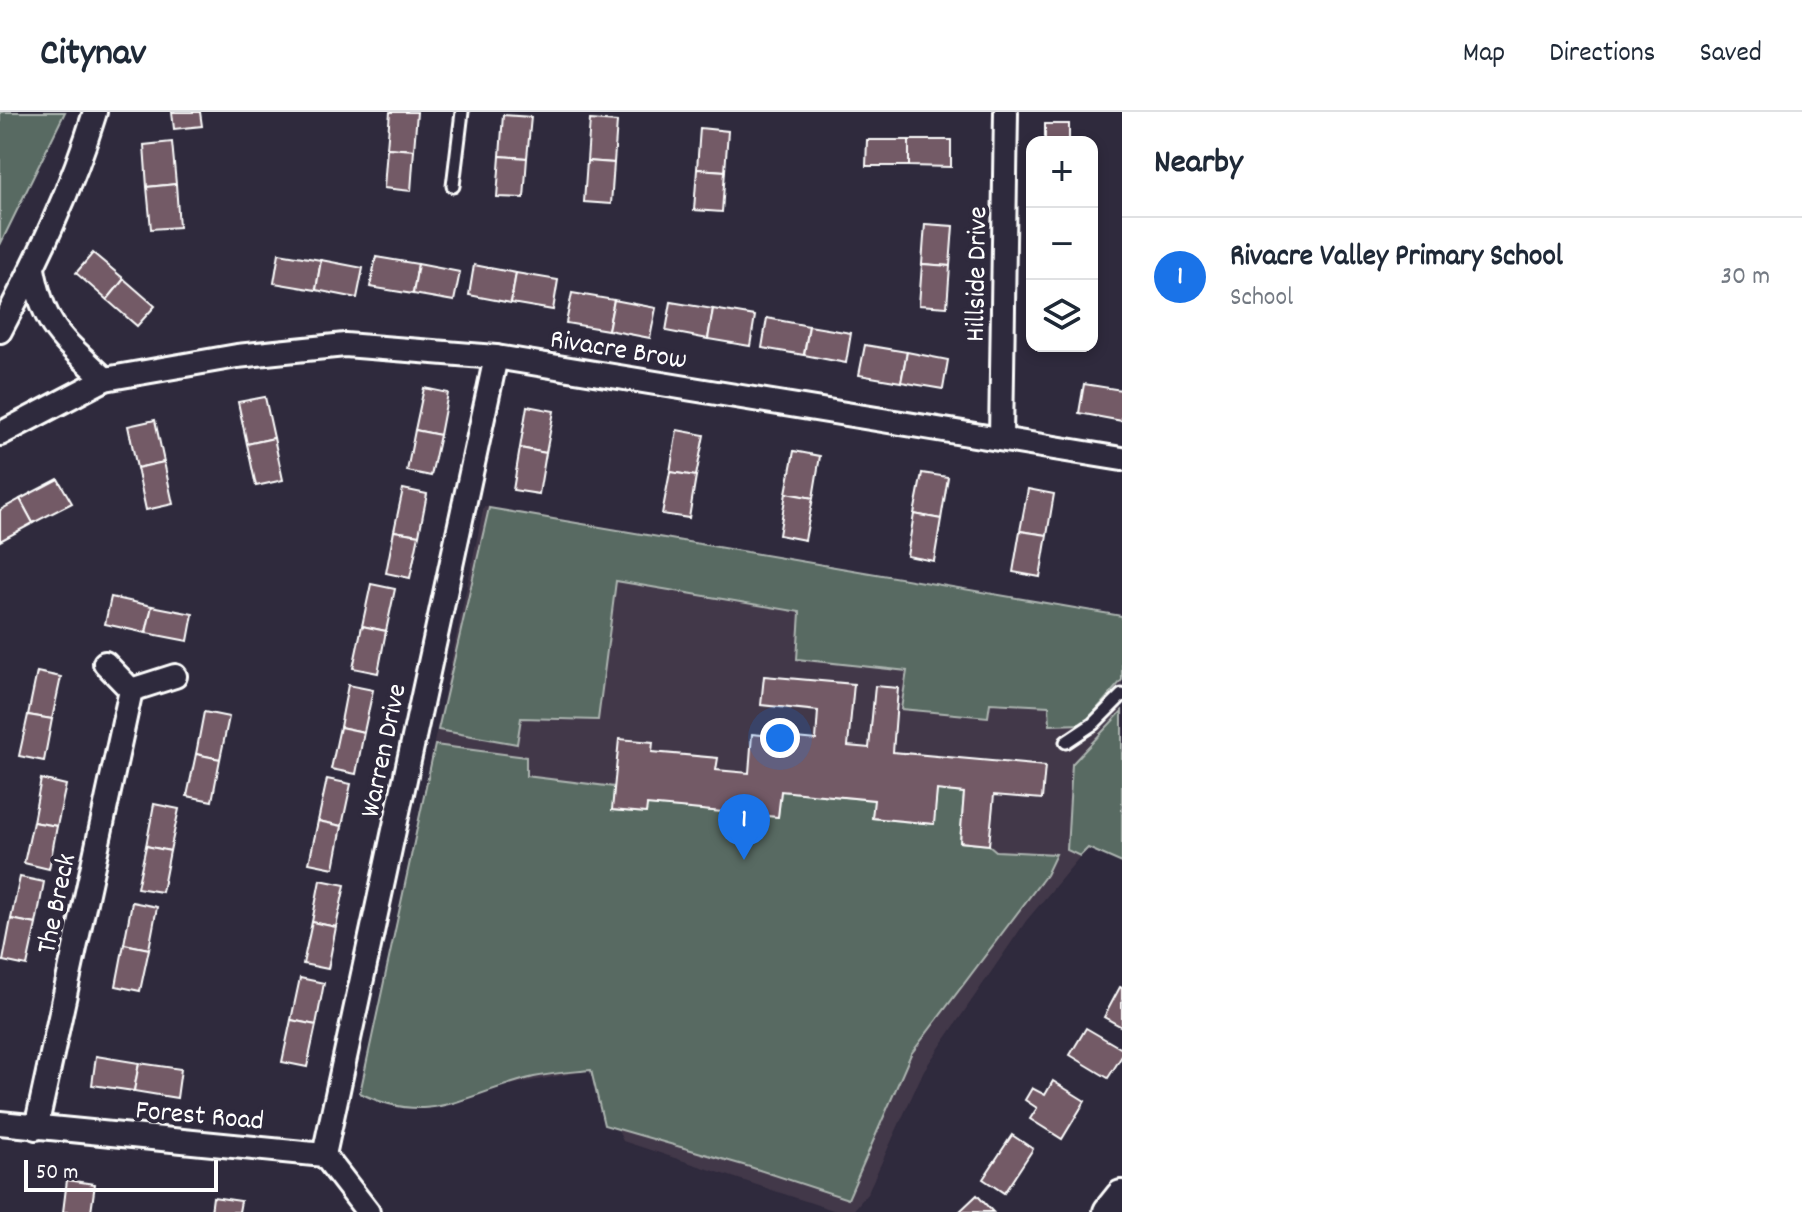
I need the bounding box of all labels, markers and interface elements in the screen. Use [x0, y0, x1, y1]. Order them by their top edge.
text: Citynav [40, 28, 146, 83]
text: Map [1463, 35, 1505, 75]
text: Directions [1549, 35, 1655, 75]
text: Saved [1699, 35, 1762, 75]
map controls [1026, 136, 1098, 352]
button: + [1026, 136, 1098, 208]
text: Nearby [1154, 140, 1243, 189]
street label: Hillside Drive [958, 206, 1000, 342]
button: − [1026, 208, 1098, 280]
text: Rivacre Valley Primary School [1230, 237, 1563, 280]
text: 1 [1177, 259, 1183, 296]
text: 30 m [1720, 259, 1770, 296]
button: layers [1026, 280, 1098, 352]
text: School [1230, 280, 1293, 317]
street label: Rivacre Brow [547, 321, 690, 382]
street label: Warren Drive [352, 681, 420, 822]
your location [760, 718, 800, 758]
pin: 1 [718, 794, 770, 860]
street label: The Breck [29, 850, 89, 958]
street label: Forest Road [134, 1092, 265, 1144]
scale bar [24, 1156, 218, 1192]
text: 50 m [36, 1158, 78, 1189]

